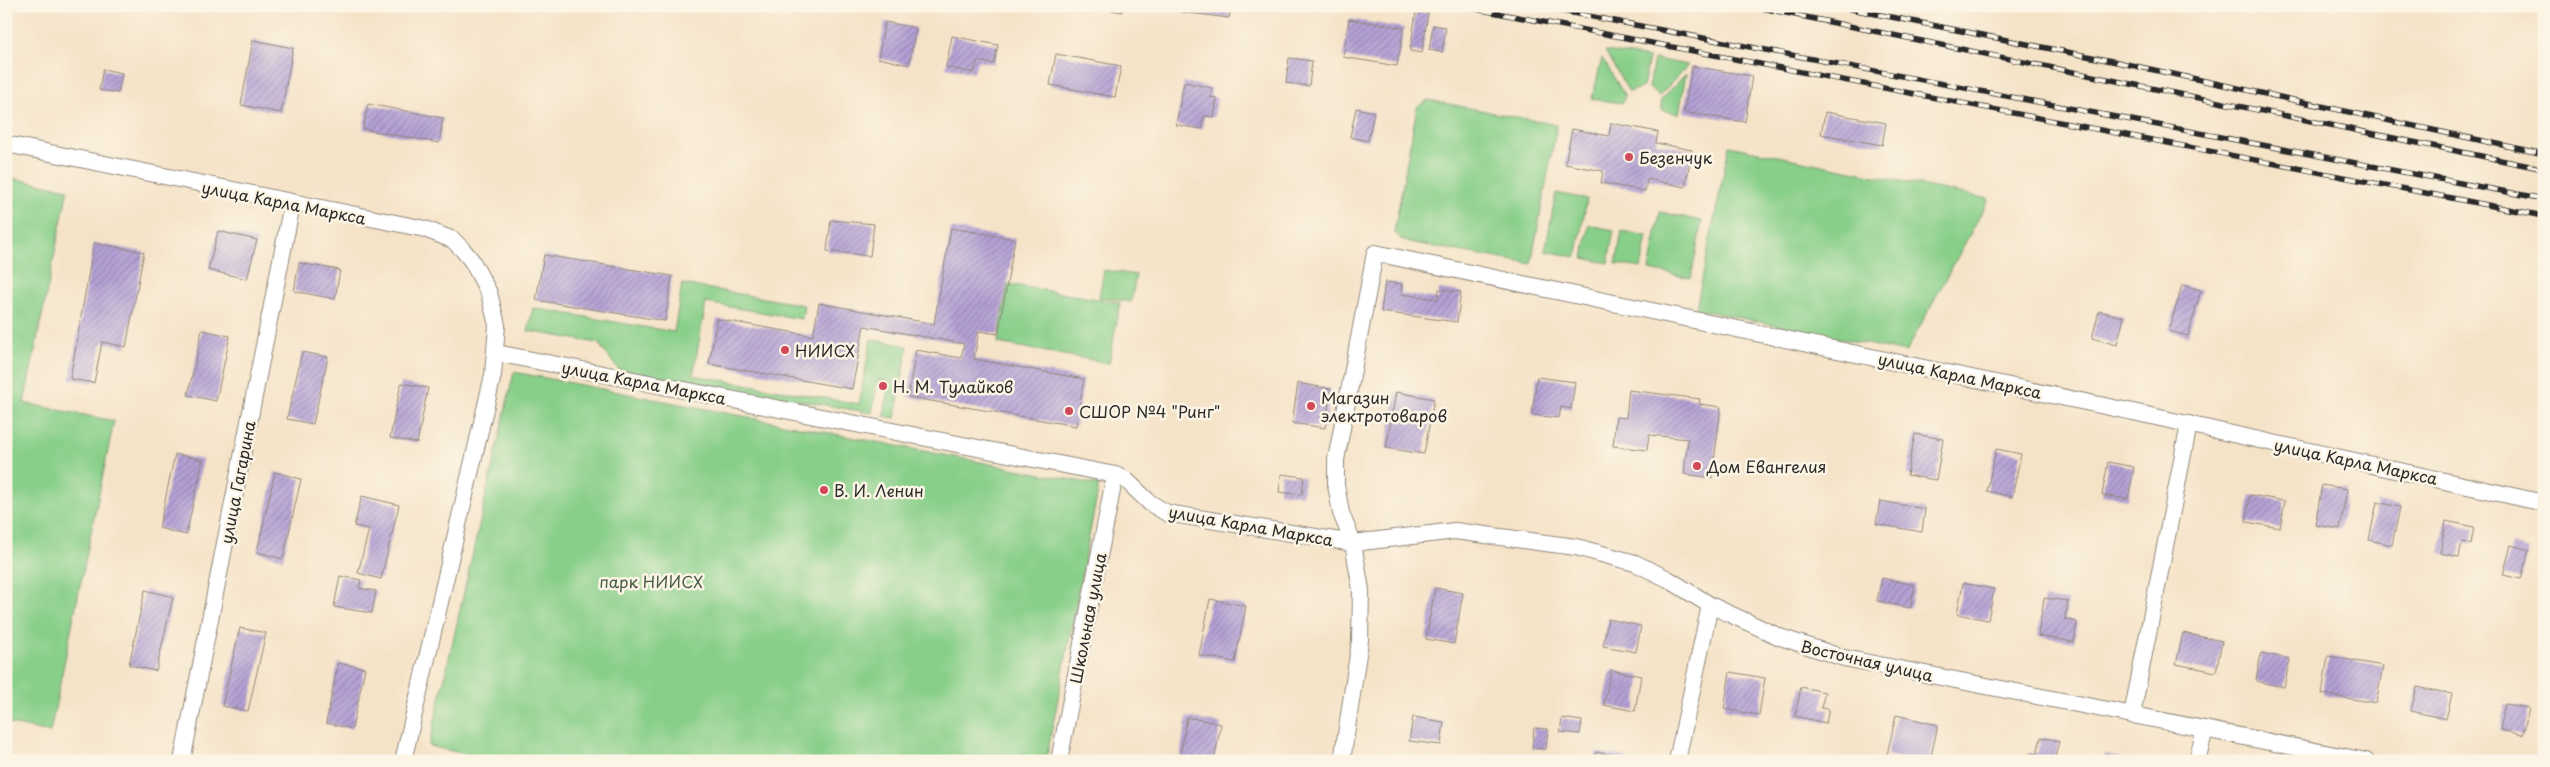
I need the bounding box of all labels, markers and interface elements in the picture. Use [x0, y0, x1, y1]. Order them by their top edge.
place label: Безенчук [1639, 145, 1713, 169]
marker: Безенчук [1623, 151, 1635, 163]
street label: улица Карла Маркса [200, 174, 368, 230]
place label: НИИСХ [795, 338, 855, 362]
marker: НИИСХ [779, 344, 791, 356]
street label: улица Карла Маркса [1876, 346, 2044, 404]
street label: улица Карла Маркса [560, 354, 728, 410]
place label: Н. М. Тулайков [893, 374, 1013, 398]
marker: Н. М. Тулайков [877, 380, 889, 392]
place label: Магазин электротоваров [1321, 385, 1447, 427]
place label: СШОР №4 "Ринг" [1079, 399, 1220, 423]
marker: Магазин электротоваров [1305, 400, 1317, 412]
marker: СШОР №4 "Ринг" [1063, 405, 1075, 417]
street label: улица Гагарина [213, 418, 261, 546]
street label: улица Карла Маркса [2272, 432, 2440, 490]
place label: Дом Евангелия [1706, 454, 1826, 478]
marker: Дом Евангелия [1691, 460, 1703, 472]
place label: В. И. Ленин [834, 478, 924, 502]
marker: В. И. Ленин [818, 484, 830, 496]
street label: улица Карла Маркса [1167, 499, 1335, 551]
street label: Школьная улица [1063, 550, 1111, 686]
park label: парк НИИСХ [599, 569, 703, 593]
street label: Восточная улица [1799, 633, 1935, 687]

